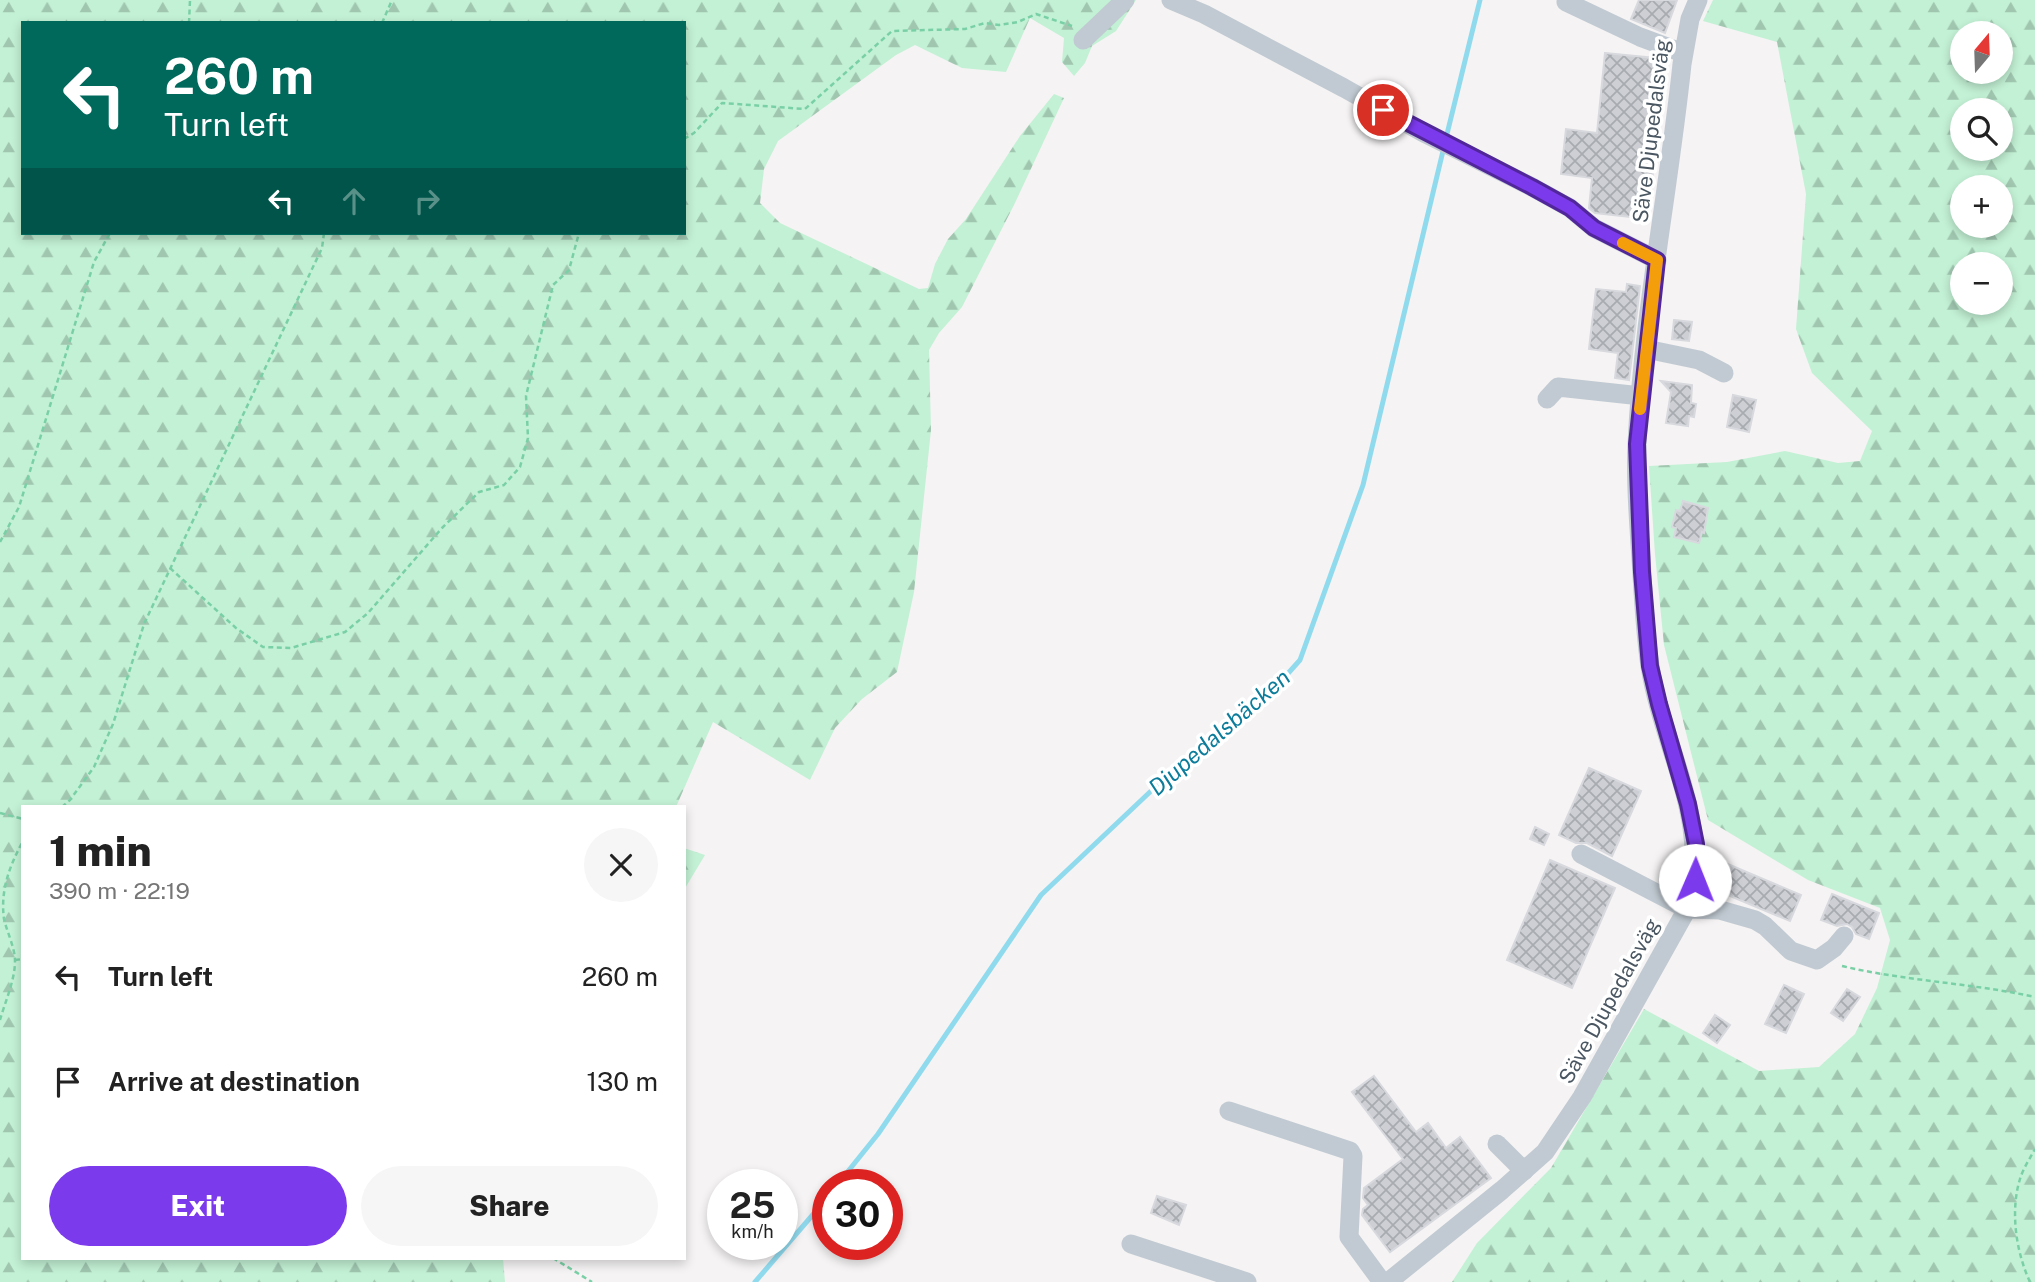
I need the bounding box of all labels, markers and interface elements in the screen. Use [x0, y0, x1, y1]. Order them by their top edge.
north arrow [1950, 21, 2012, 84]
map controls [1950, 21, 2013, 315]
street label: Säve Djupedalsväg [1627, 38, 1675, 224]
text: 260 m [164, 47, 314, 105]
icon: left [49, 49, 140, 140]
pin [1353, 80, 1413, 140]
icon: arrive [1364, 91, 1402, 129]
button: search [1950, 98, 2013, 161]
text: Turn left [164, 106, 289, 143]
button: + [1950, 175, 2013, 238]
icon: left [262, 182, 300, 220]
icon: ahead [335, 182, 373, 220]
icon: right [408, 182, 446, 220]
button: − [1950, 252, 2013, 315]
water label: Djupedalsbäcken [1143, 663, 1295, 801]
text: 1 min [49, 826, 152, 875]
button: close [584, 828, 658, 902]
position arrow [1658, 843, 1732, 917]
text: 390 m · 22:19 [49, 877, 190, 904]
street label: Säve Djupedalsväg [1553, 914, 1665, 1088]
icon: left [49, 958, 87, 996]
text: Turn left [108, 961, 213, 992]
text: 260 m [582, 961, 658, 992]
icon: arrive [49, 1063, 87, 1101]
text: Arrive at destination [108, 1066, 360, 1097]
text: 130 m [586, 1066, 658, 1097]
button: Exit [49, 1166, 347, 1246]
button: Share [361, 1166, 658, 1246]
speed limit sign: 30 [812, 1169, 903, 1260]
text: 25 [730, 1185, 775, 1226]
text: km/h [731, 1221, 774, 1242]

